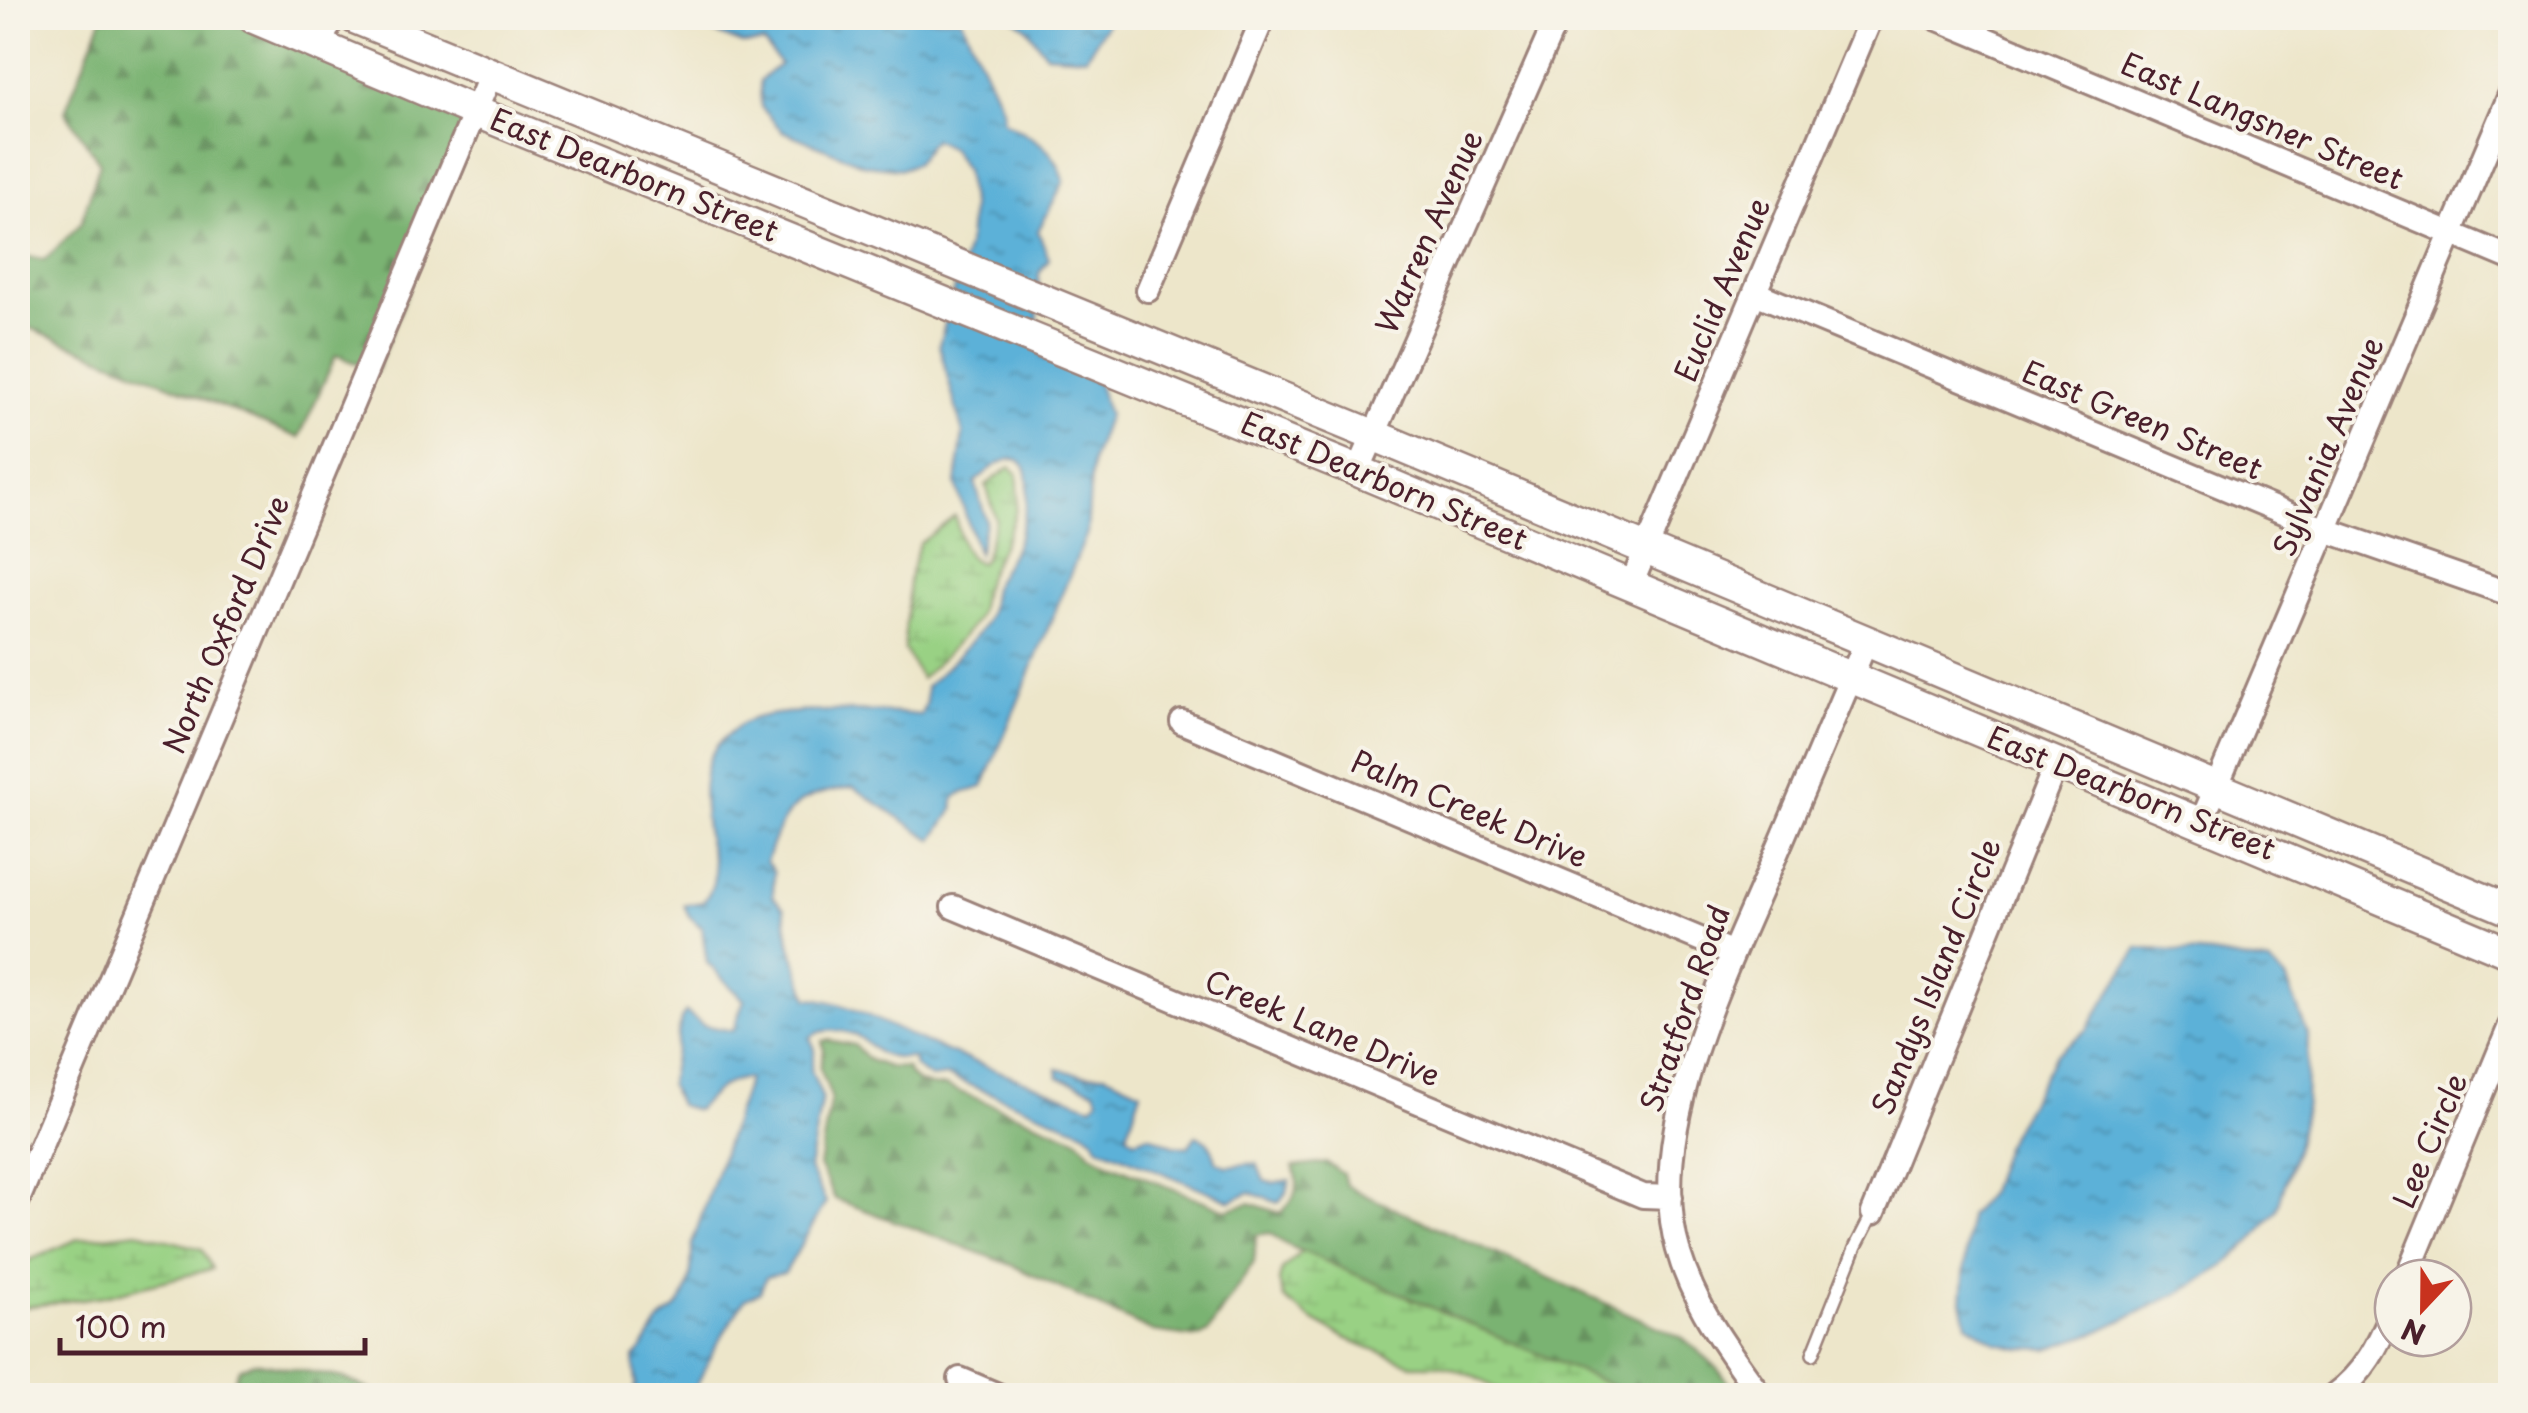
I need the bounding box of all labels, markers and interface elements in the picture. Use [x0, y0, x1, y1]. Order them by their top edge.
street label: East Langsner Street [2115, 40, 2411, 200]
street label: East Dearborn Street [484, 95, 786, 252]
street label: Warren Avenue [1363, 122, 1493, 340]
street label: Euclid Avenue [1662, 190, 1780, 388]
street label: Sylvania Avenue [2260, 329, 2393, 563]
street label: East Green Street [2016, 348, 2270, 490]
street label: East Dearborn Street [1235, 399, 1535, 560]
street label: North Oxford Drive [150, 488, 299, 760]
street label: East Dearborn Street [1981, 713, 2283, 870]
street label: Palm Creek Drive [1345, 738, 1595, 878]
street label: Sandys Island Circle [1859, 831, 2011, 1121]
street label: Stratford Road [1627, 899, 1740, 1118]
street label: Creek Lane Drive [1198, 957, 1448, 1097]
street label: Lee Circle [2380, 1065, 2477, 1215]
north arrow [2373, 1258, 2473, 1358]
scale bar [60, 1293, 365, 1355]
text: 100 m [75, 1303, 167, 1348]
text: N [2395, 1308, 2431, 1357]

